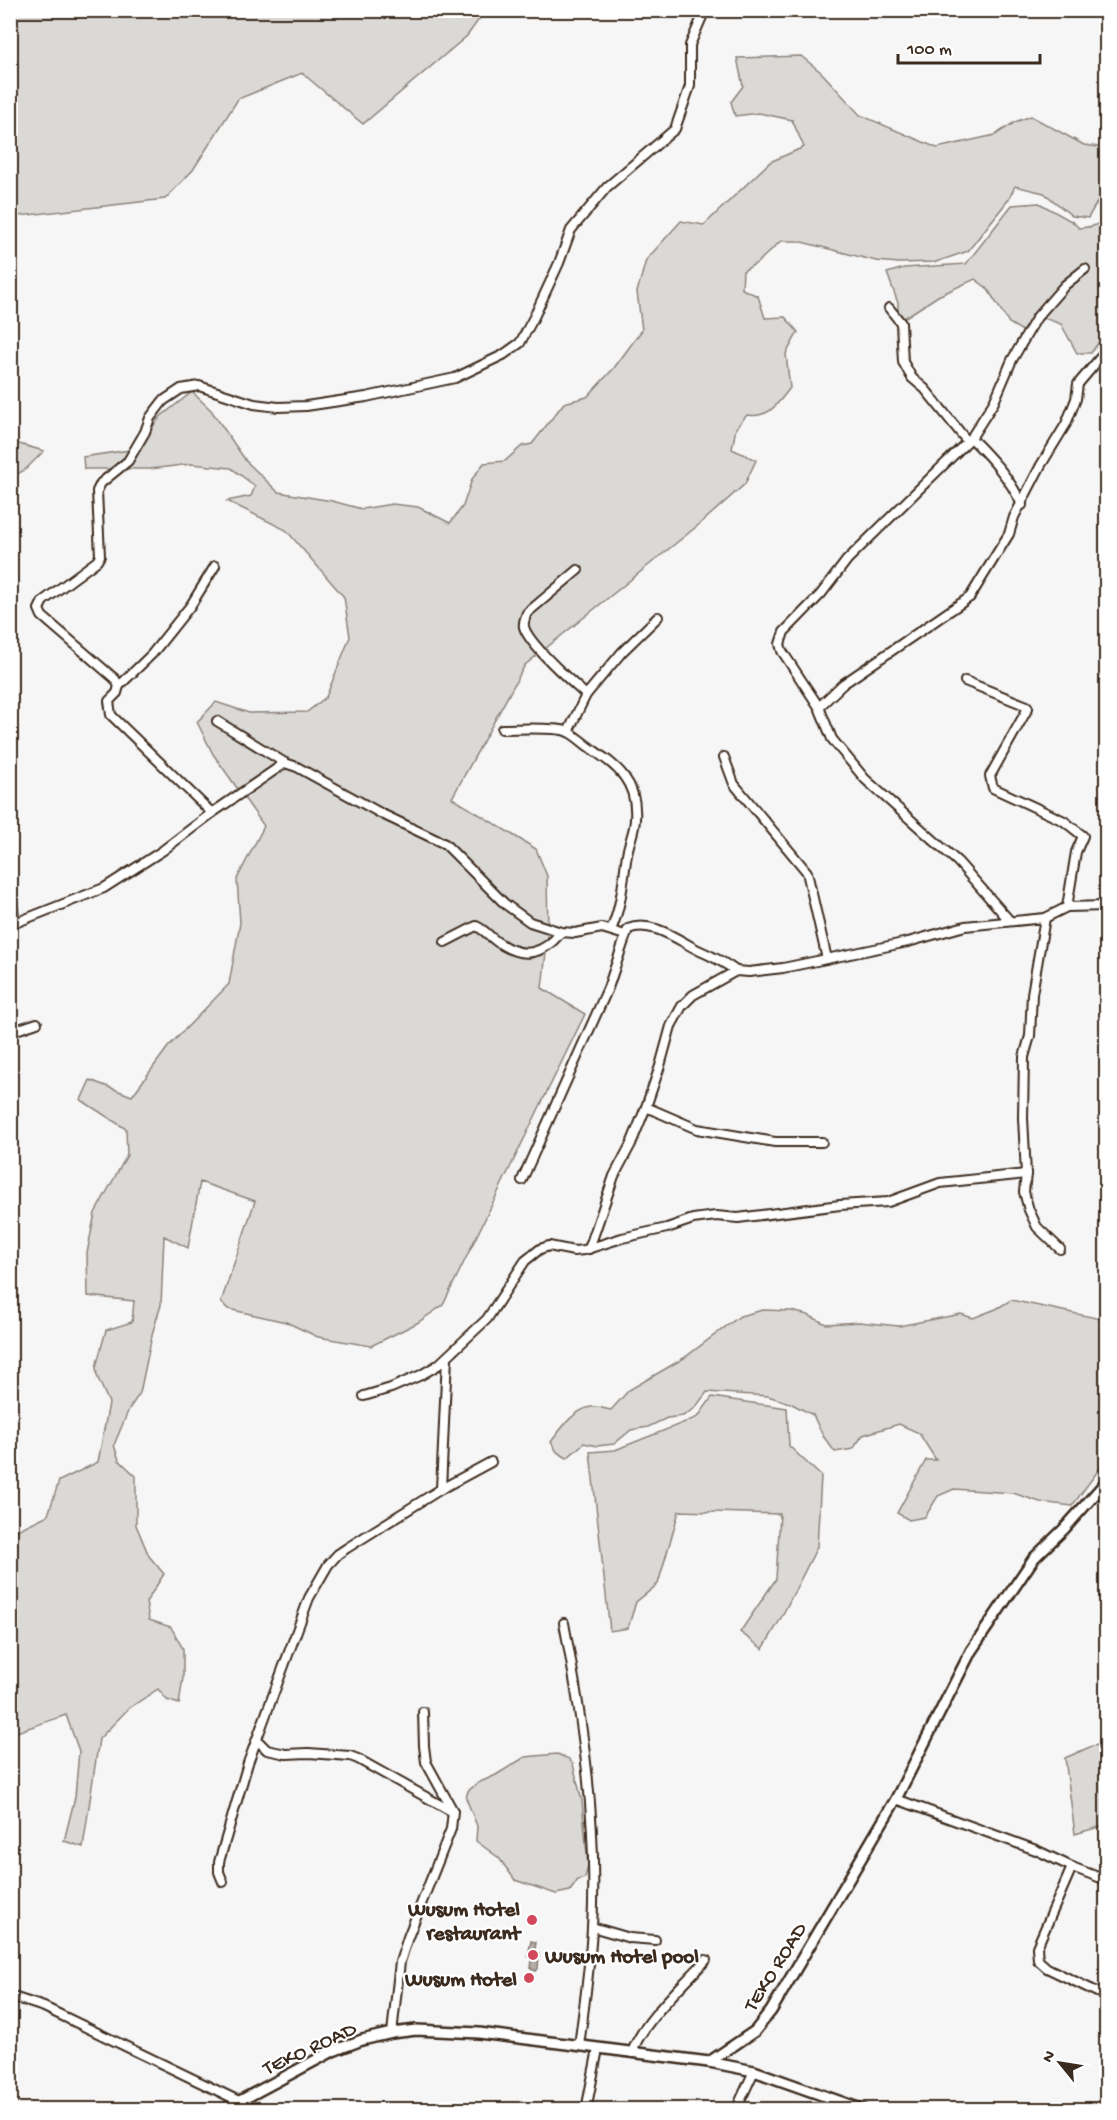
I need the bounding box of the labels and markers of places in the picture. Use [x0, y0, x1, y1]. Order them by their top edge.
place label: Wusum Hotel restaurant [407, 1899, 522, 1948]
marker: Wusum Hotel restaurant [525, 1913, 539, 1927]
place label: Wusum Hotel pool [544, 1946, 699, 1971]
marker: Wusum Hotel pool [526, 1948, 540, 1962]
place label: Wusum Hotel [404, 1969, 517, 1994]
marker: Wusum Hotel [522, 1971, 536, 1985]

